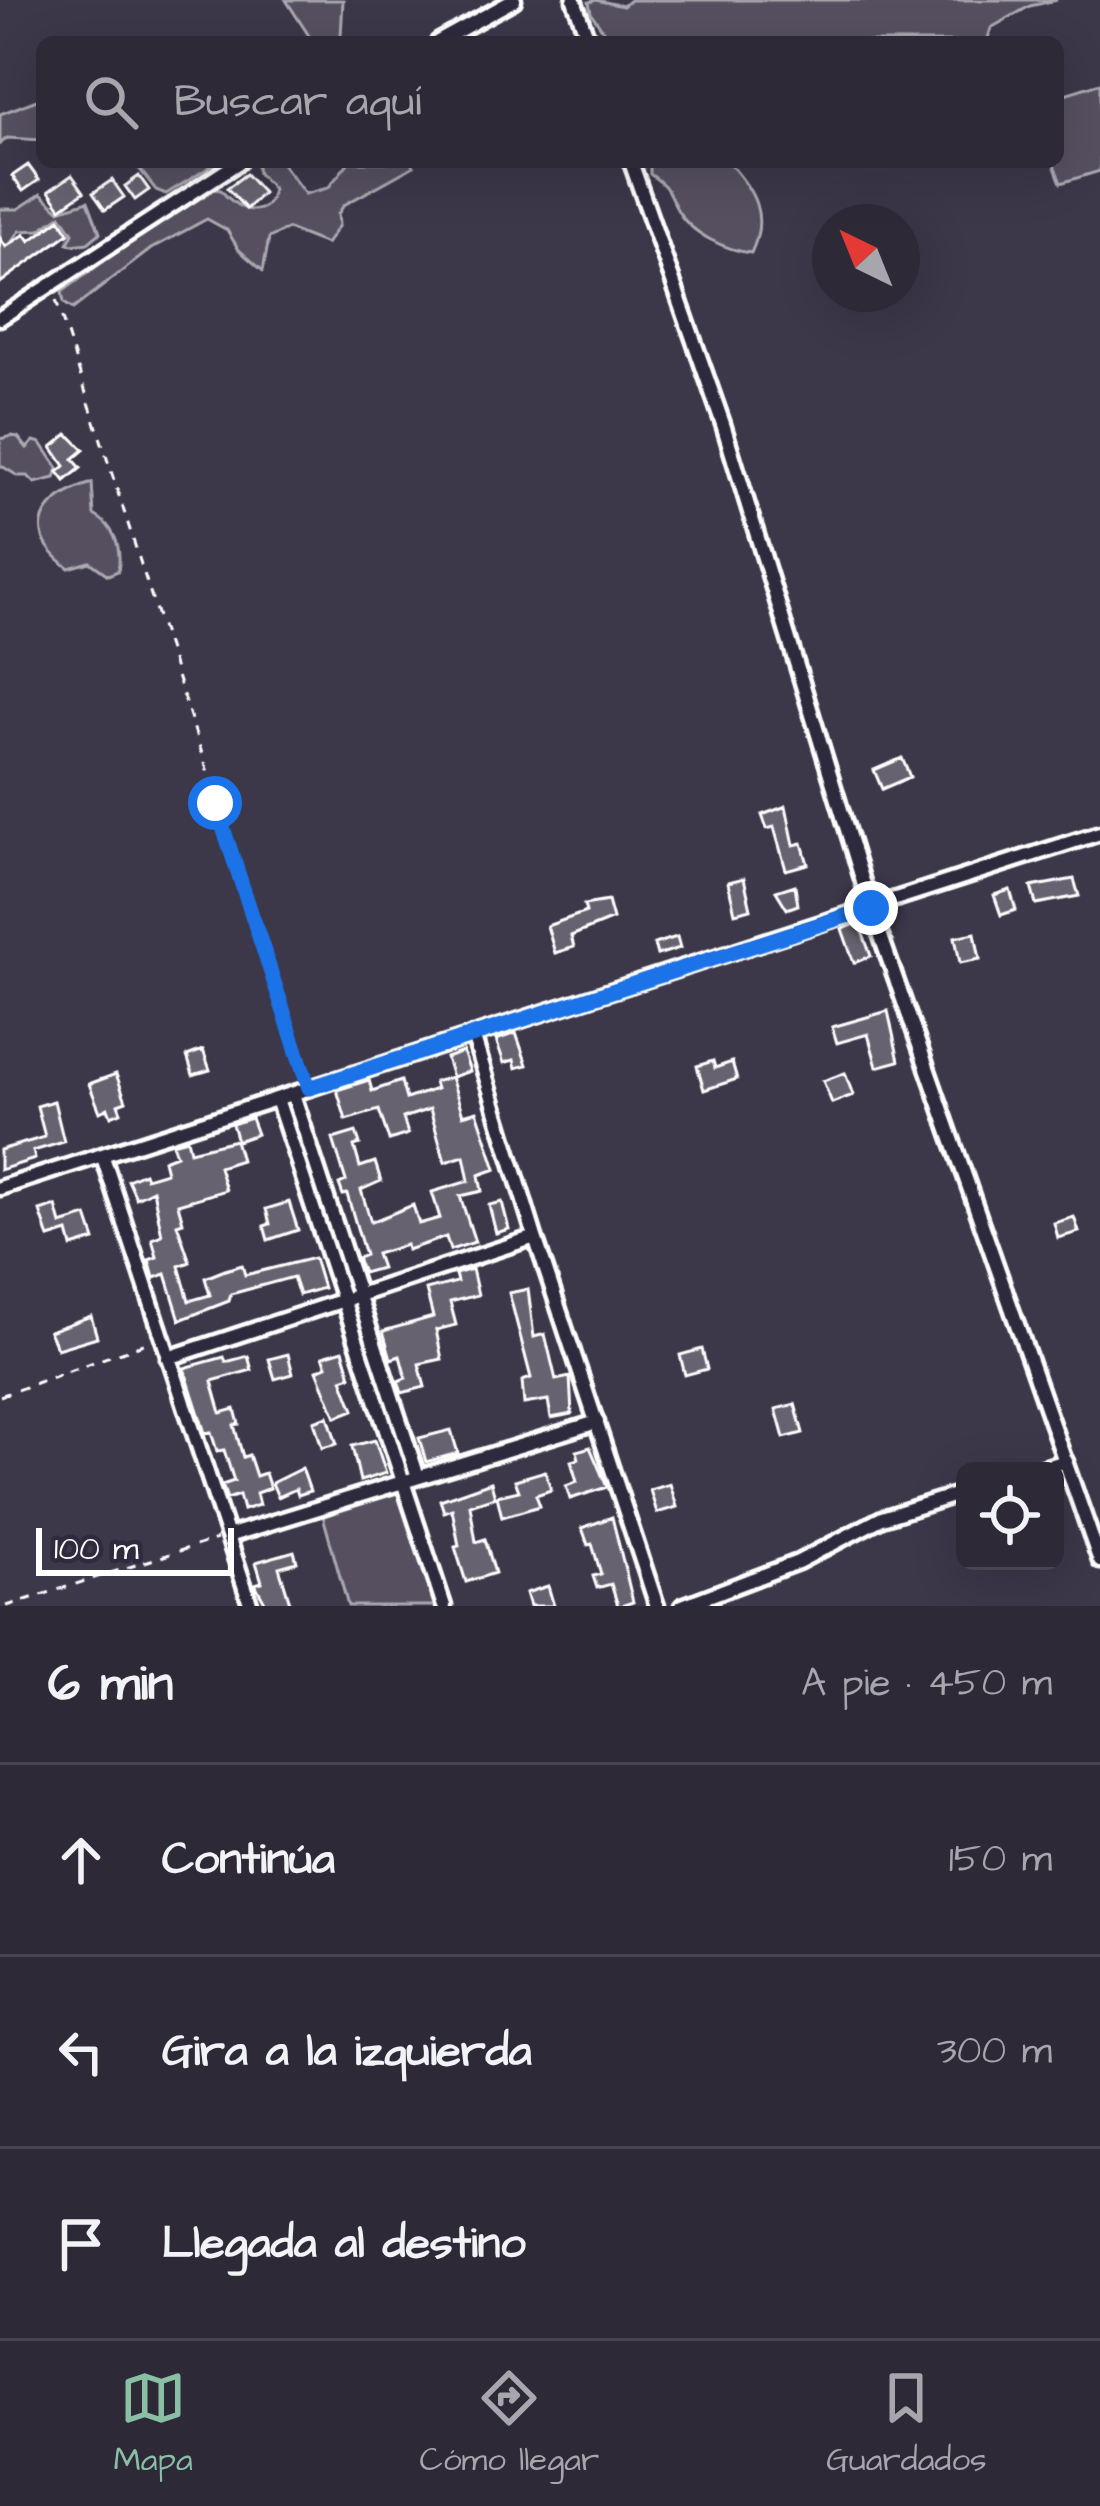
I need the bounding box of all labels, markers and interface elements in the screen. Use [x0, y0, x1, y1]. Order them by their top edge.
search box [36, 36, 1064, 168]
icon: search [78, 69, 144, 135]
text: Buscar aquí [174, 71, 421, 133]
north arrow [812, 204, 920, 312]
route start [188, 776, 242, 830]
route end [844, 881, 898, 935]
map controls [956, 1462, 1064, 1570]
button: locate [956, 1462, 1064, 1570]
scale bar [36, 1522, 234, 1575]
text: 100 m [54, 1526, 139, 1572]
text: 6 min [48, 1649, 173, 1720]
text: A pie · 450 m [801, 1657, 1052, 1711]
icon: ahead [48, 1827, 114, 1893]
text: Continúa [162, 1829, 335, 1891]
text: 150 m [949, 1833, 1052, 1887]
icon: left [48, 2019, 114, 2085]
text: Gira a la izquierda [162, 2021, 532, 2083]
text: 300 m [937, 2025, 1052, 2079]
icon: arrive [48, 2211, 114, 2277]
text: Llegada al destino [162, 2213, 525, 2275]
tab: Mapa [113, 2365, 193, 2483]
tab: Cómo llegar [420, 2365, 599, 2483]
tab: Guardados [826, 2365, 987, 2483]

